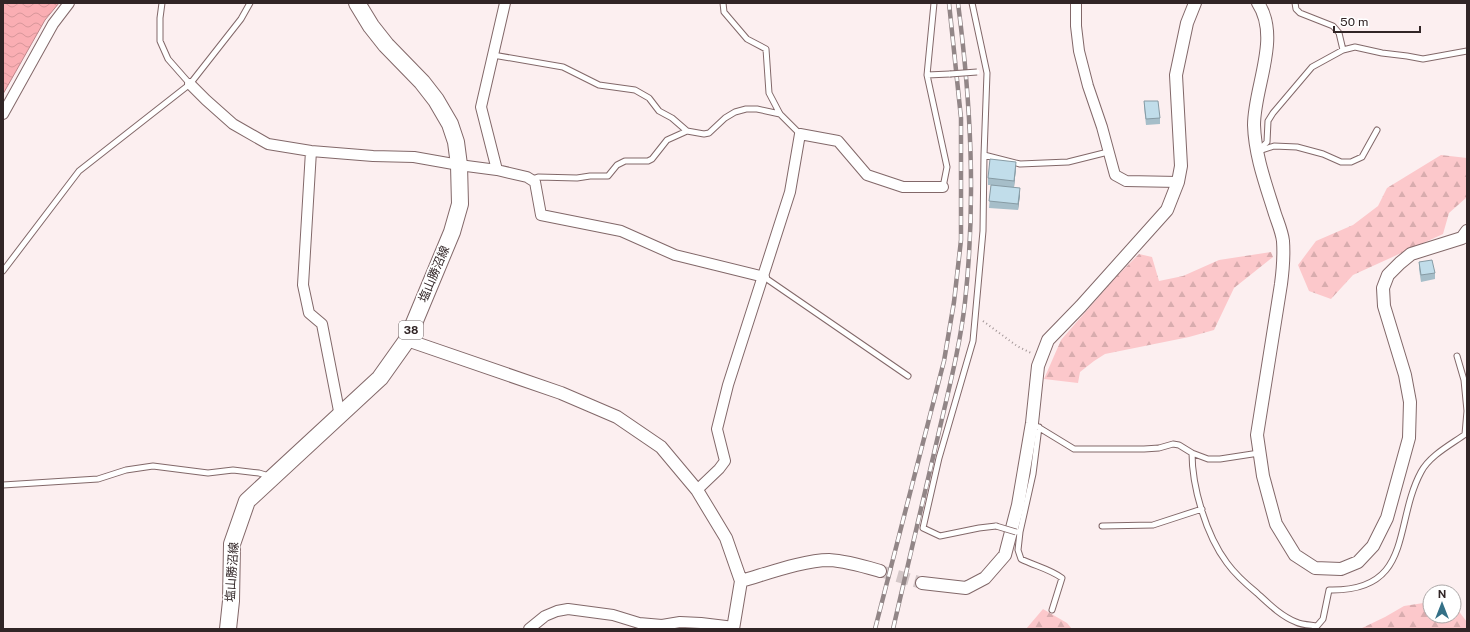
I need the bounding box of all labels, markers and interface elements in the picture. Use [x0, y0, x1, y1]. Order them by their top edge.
scale bar [1334, 8, 1420, 34]
text: 50 m [1340, 15, 1368, 29]
street label: 塩山勝沼線 [416, 244, 452, 304]
road number: 38 [399, 321, 423, 339]
street label: 塩山勝沼線 [223, 542, 241, 602]
north arrow [1422, 584, 1462, 624]
text: N [1438, 588, 1446, 600]

